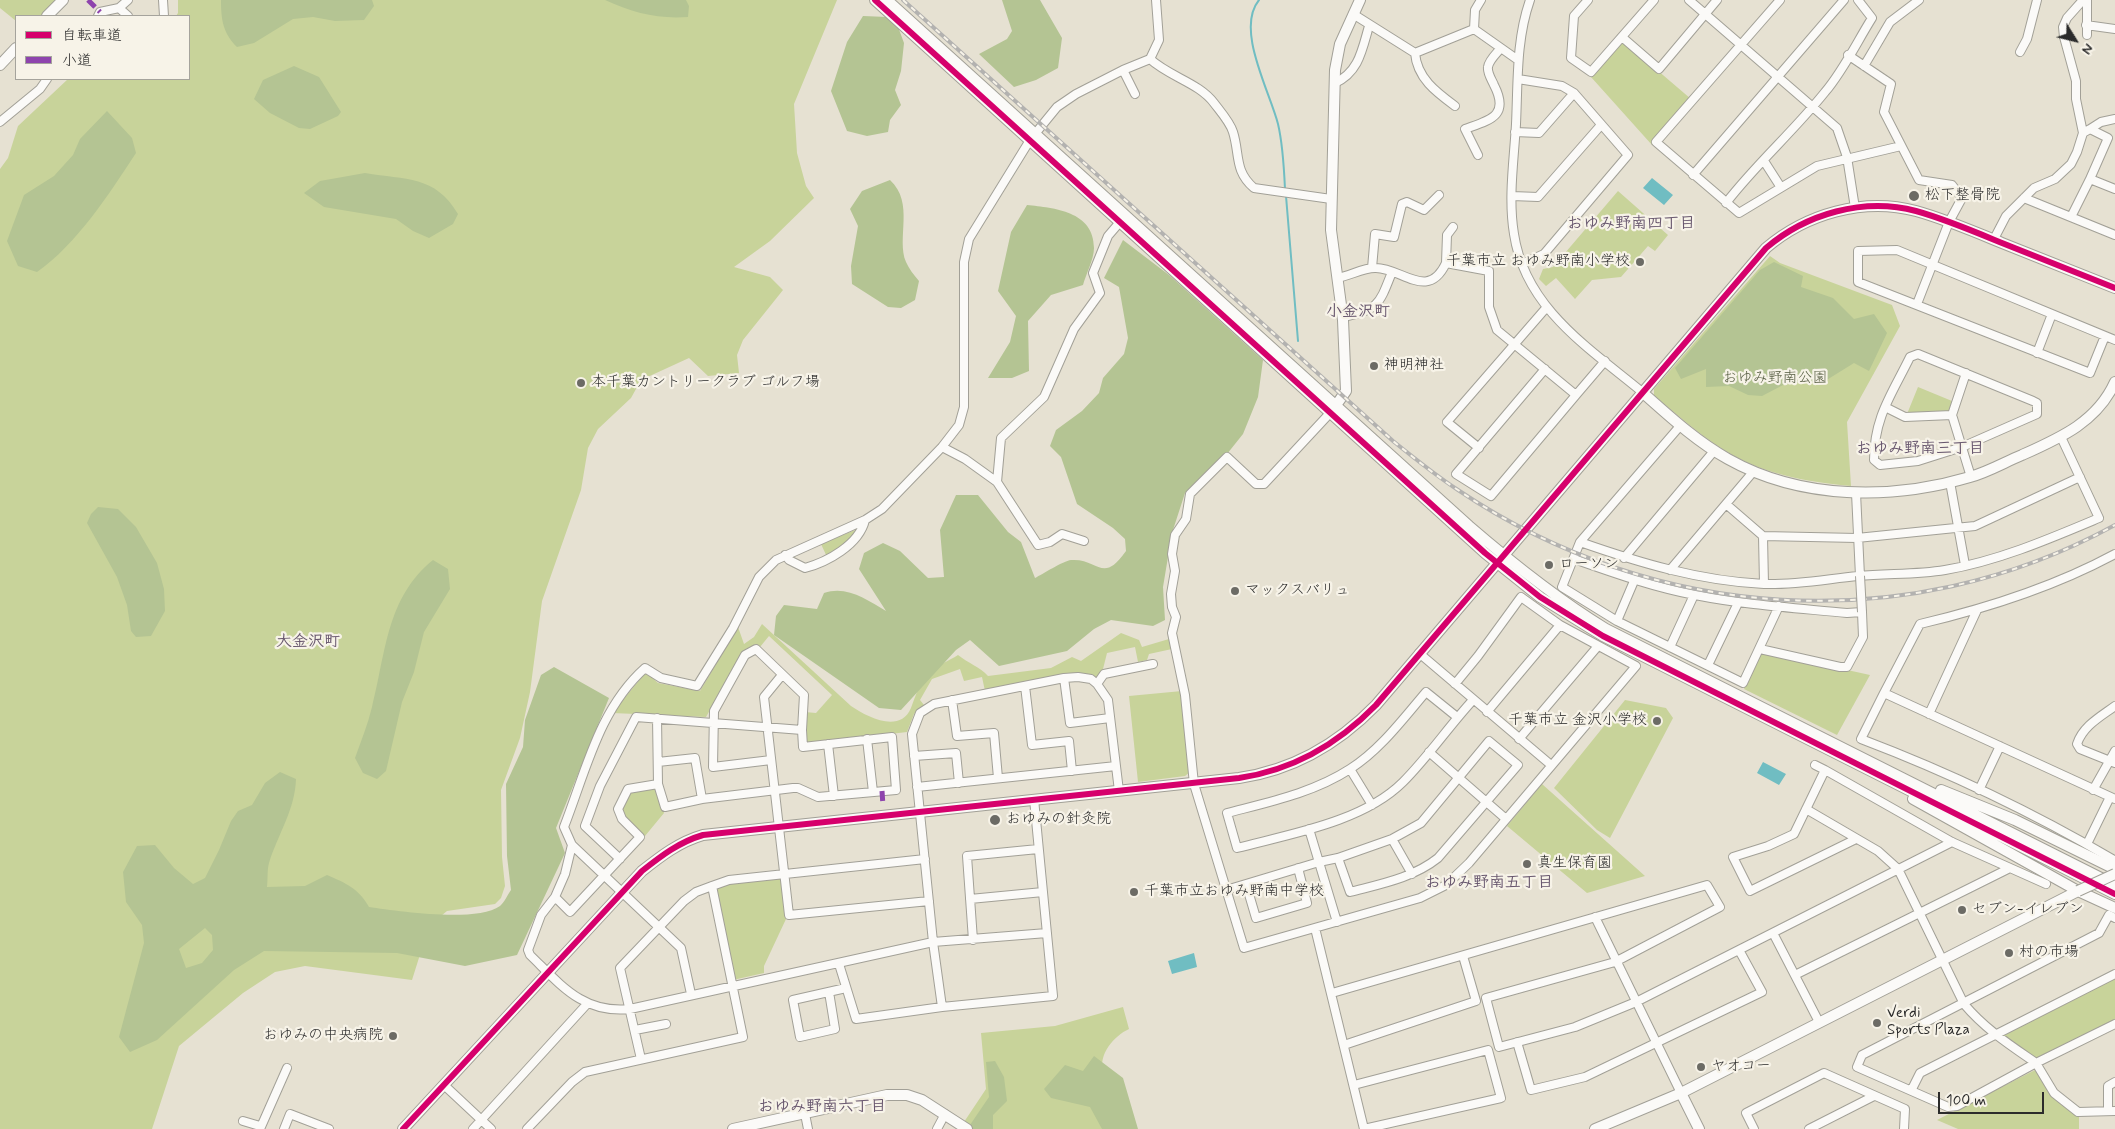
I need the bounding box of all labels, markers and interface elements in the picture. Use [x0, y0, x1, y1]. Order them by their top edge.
legend [15, 15, 190, 80]
north arrow [2050, 15, 2100, 65]
text: 自転車道 [62, 26, 122, 46]
text: N [2077, 40, 2097, 58]
text: 小道 [62, 51, 92, 71]
place label: 松下整骨院 [1925, 187, 2000, 205]
marker: 松下整骨院 [1907, 189, 1921, 203]
district label: おゆみ野南四丁目 [1567, 215, 1695, 235]
place label: 千葉市立 おゆみ野南小学校 [1446, 253, 1630, 271]
marker: 千葉市立 おゆみ野南小学校 [1634, 256, 1646, 268]
district label: 小金沢町 [1326, 303, 1390, 323]
place label: 神明神社 [1384, 357, 1444, 375]
marker: 神明神社 [1368, 360, 1380, 372]
park label: おゆみ野南公園 [1723, 370, 1827, 388]
place label: 本千葉カントリークラブ ゴルフ場 [591, 374, 820, 392]
marker: 本千葉カントリークラブ ゴルフ場 [575, 377, 587, 389]
district label: おゆみ野南三丁目 [1856, 440, 1984, 460]
place label: ローソン [1559, 556, 1619, 574]
marker: ローソン [1543, 559, 1555, 571]
place label: マックスバリュ [1245, 582, 1350, 600]
marker: マックスバリュ [1229, 585, 1241, 597]
district label: 大金沢町 [276, 633, 340, 653]
place label: 千葉市立 金沢小学校 [1508, 712, 1647, 730]
marker: 千葉市立 金沢小学校 [1651, 715, 1663, 727]
place label: おゆみの針灸院 [1006, 811, 1111, 829]
marker: おゆみの針灸院 [988, 813, 1002, 827]
place label: 真生保育園 [1537, 855, 1612, 873]
marker: 真生保育園 [1521, 858, 1533, 870]
district label: おゆみ野南五丁目 [1425, 874, 1553, 894]
place label: 千葉市立おゆみ野南中学校 [1144, 883, 1324, 901]
marker: 千葉市立おゆみ野南中学校 [1128, 886, 1140, 898]
place label: セブン-イレブン [1972, 901, 2084, 919]
marker: セブン-イレブン [1956, 904, 1968, 916]
place label: 村の市場 [2019, 944, 2079, 962]
marker: 村の市場 [2003, 947, 2015, 959]
place label: Verdi Sports Plaza [1887, 1005, 1970, 1040]
marker: Verdi Sports Plaza [1871, 1017, 1883, 1029]
place label: おゆみの中央病院 [263, 1027, 383, 1045]
marker: おゆみの中央病院 [387, 1030, 399, 1042]
place label: ヤオコー [1711, 1058, 1771, 1076]
marker: ヤオコー [1695, 1061, 1707, 1073]
scale bar [1940, 1082, 2046, 1114]
text: 100 m [1946, 1091, 1986, 1111]
district label: おゆみ野南六丁目 [758, 1098, 886, 1118]

